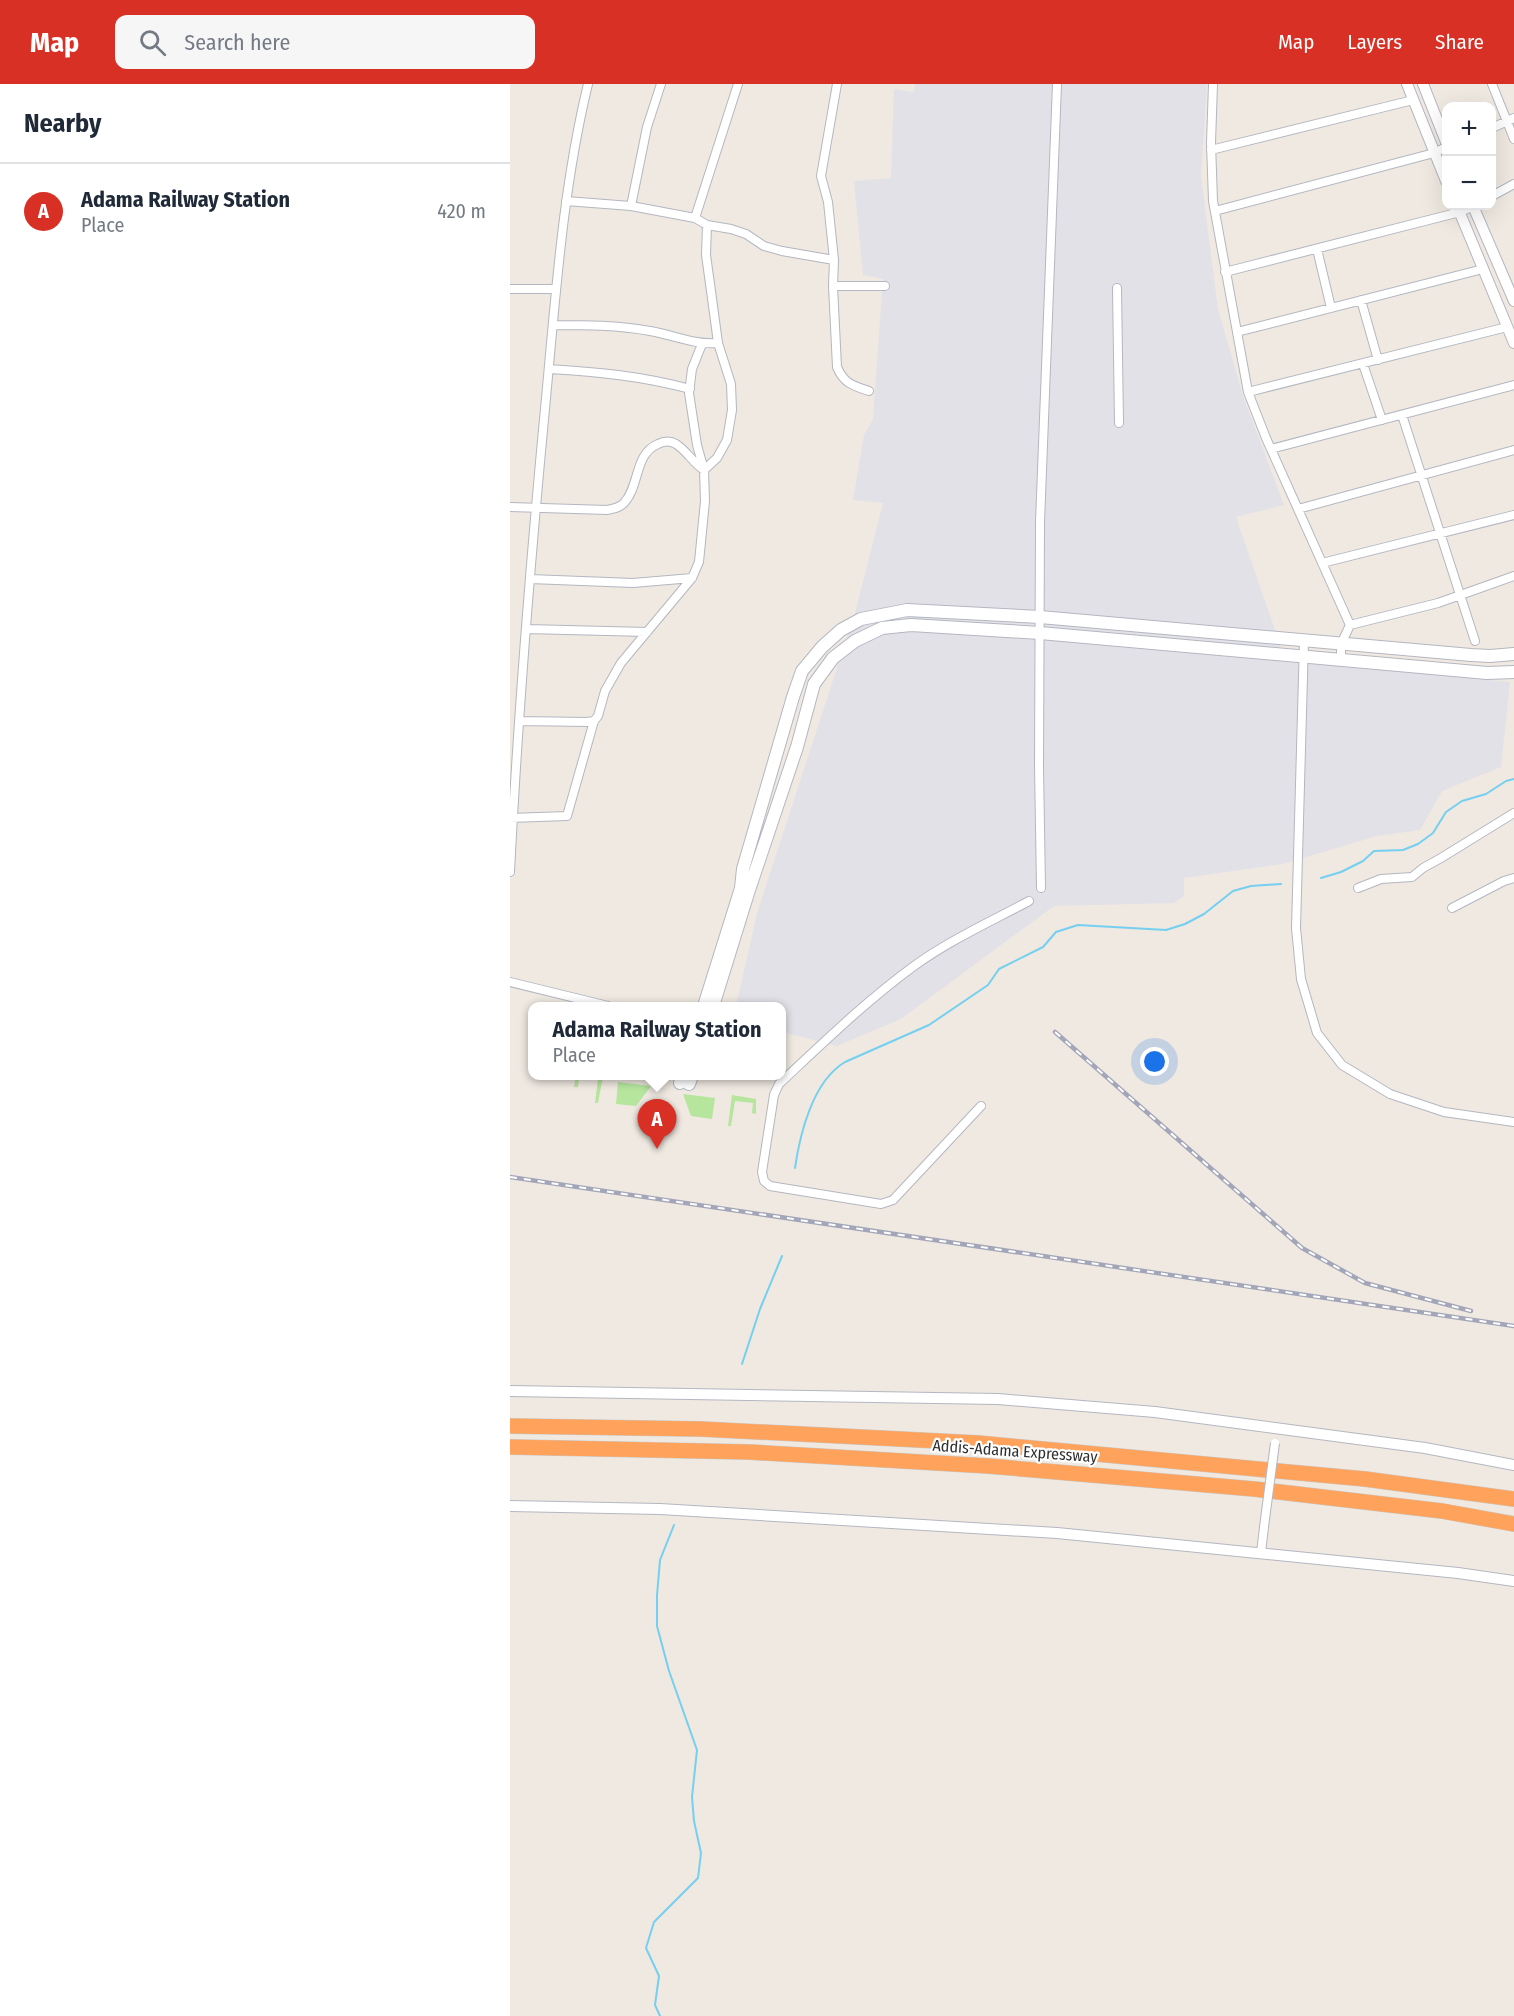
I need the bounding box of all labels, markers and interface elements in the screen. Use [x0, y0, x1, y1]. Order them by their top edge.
search box [115, 15, 535, 69]
text: Map [30, 26, 79, 59]
icon: search [136, 26, 169, 59]
text: Search here [184, 29, 290, 56]
text: Map [1278, 29, 1314, 55]
text: Layers [1347, 29, 1402, 55]
text: Share [1435, 29, 1484, 55]
map controls [1442, 102, 1496, 210]
button: + [1442, 102, 1496, 156]
text: Nearby [24, 108, 101, 139]
button: − [1442, 156, 1496, 210]
text: Adama Railway Station [81, 186, 290, 213]
text: A [38, 199, 49, 223]
text: 420 m [437, 199, 486, 223]
text: Place [81, 213, 124, 237]
popup [528, 1002, 786, 1080]
text: Adama Railway Station [553, 1016, 761, 1043]
text: Place [553, 1043, 596, 1067]
your location [1140, 1047, 1169, 1076]
pin: A [638, 1100, 676, 1149]
street label: Addis-Adama Expressway [932, 1436, 1099, 1466]

